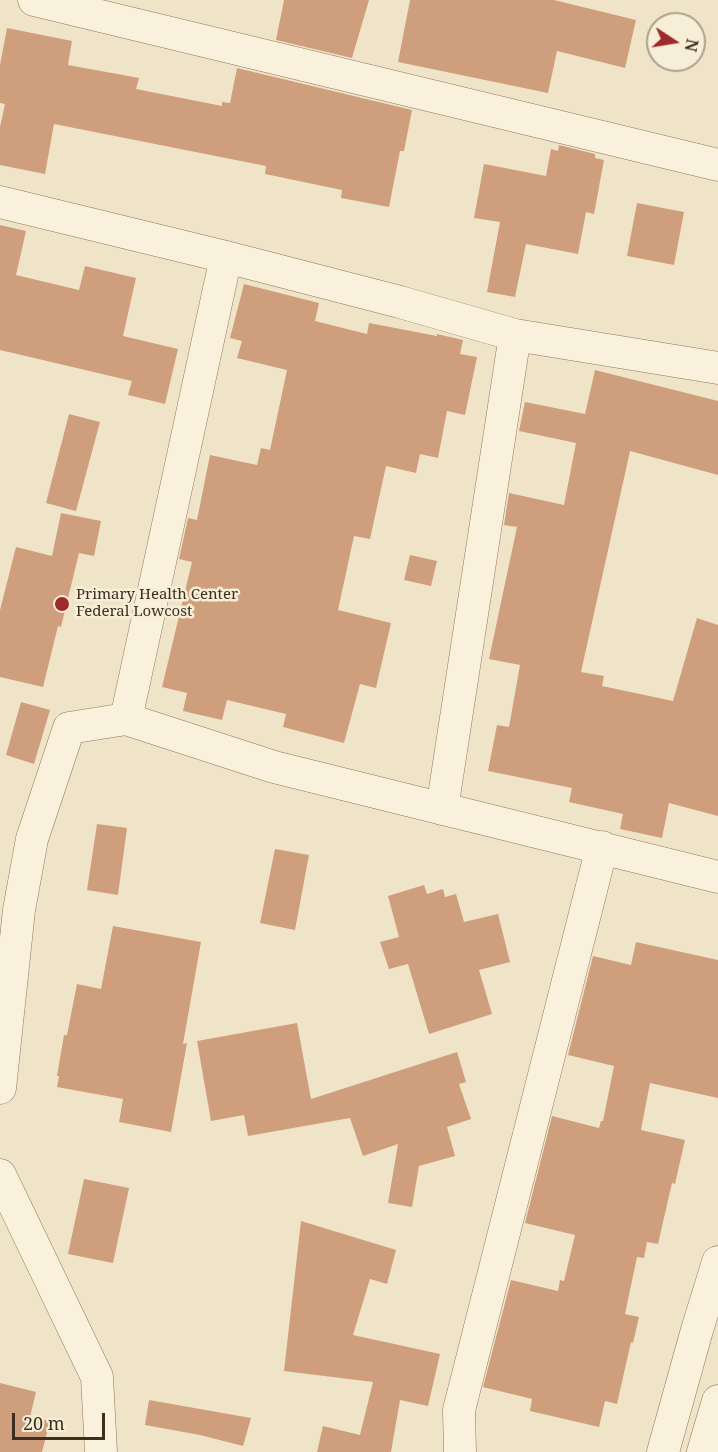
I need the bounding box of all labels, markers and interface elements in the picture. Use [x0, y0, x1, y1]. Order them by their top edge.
north arrow [646, 12, 706, 72]
text: N [680, 37, 704, 54]
place label: Primary Health Center Federal Lowcost [76, 586, 238, 621]
marker: Primary Health Center Federal Lowcost [53, 595, 71, 613]
scale bar [15, 1401, 108, 1439]
text: 20 m [23, 1411, 65, 1435]

